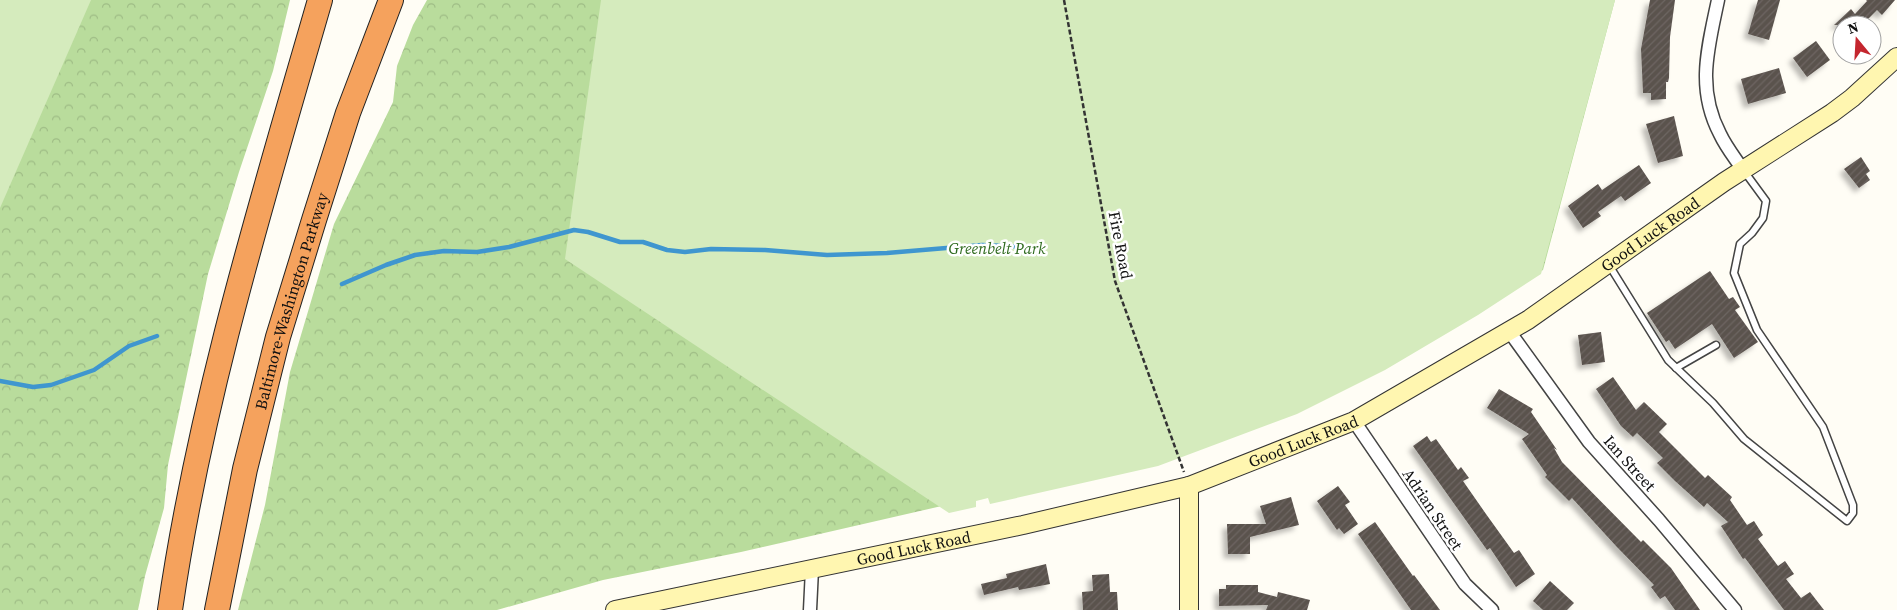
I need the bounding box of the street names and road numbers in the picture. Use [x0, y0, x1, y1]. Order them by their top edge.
street label: Baltimore-Washington Parkway [249, 189, 333, 412]
street label: Good Luck Road [1596, 192, 1704, 277]
street label: Fire Road [1104, 209, 1138, 281]
street label: Good Luck Road [1245, 410, 1361, 473]
street label: Ian Street [1599, 430, 1662, 496]
street label: Adrian Street [1398, 464, 1469, 555]
street label: Good Luck Road [855, 525, 973, 570]

